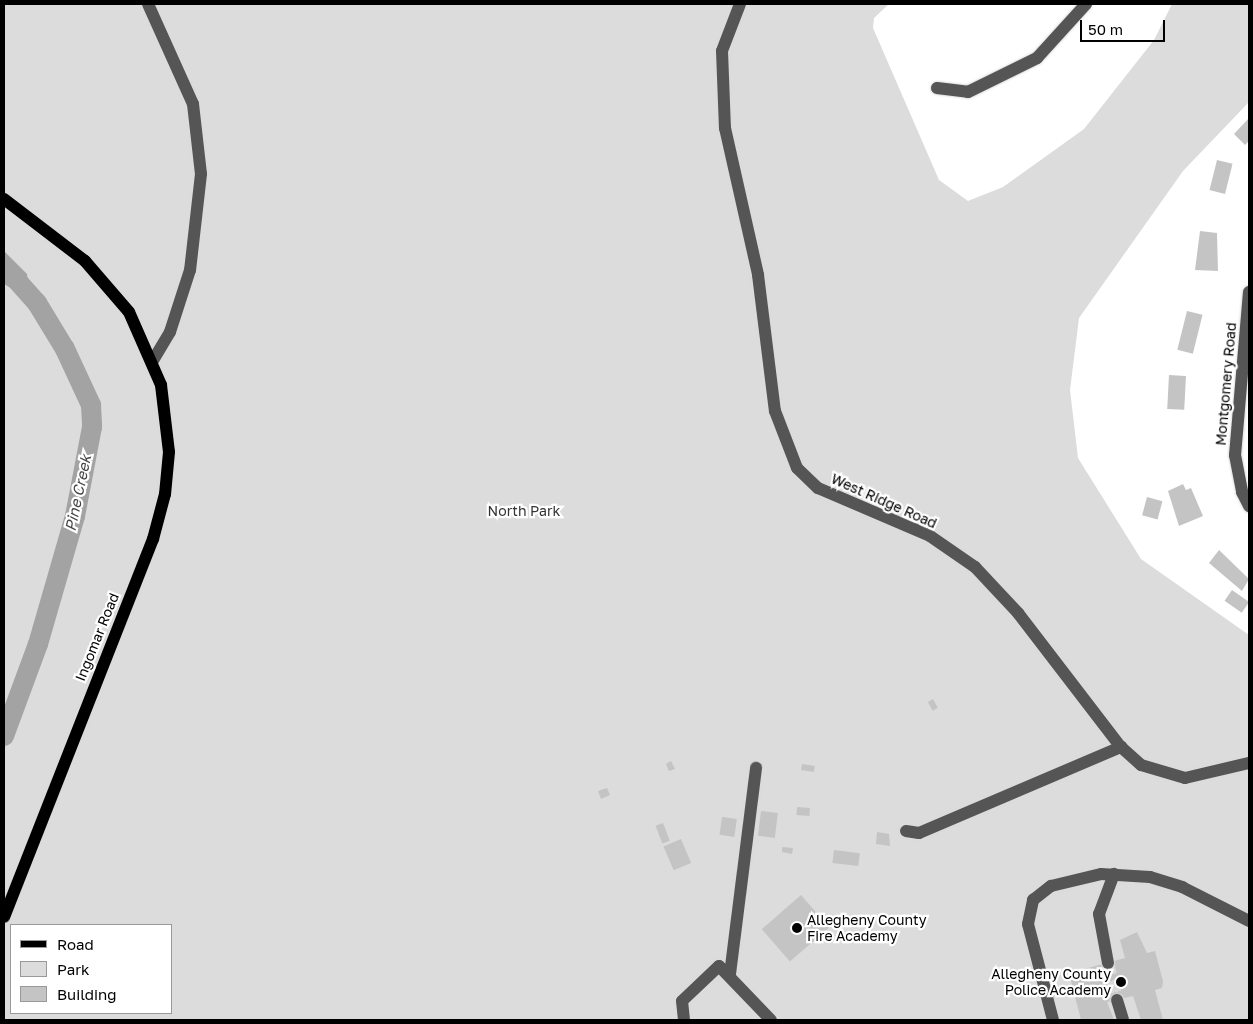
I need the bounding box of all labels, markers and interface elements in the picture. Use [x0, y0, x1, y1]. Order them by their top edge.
scale bar [1083, 10, 1168, 42]
text: 50 m [1088, 20, 1123, 38]
street label: Montgomery Road [1212, 322, 1240, 446]
water label: Pine Creek [61, 453, 95, 533]
street label: West Ridge Road [829, 470, 939, 532]
park label: North Park [488, 503, 560, 519]
street label: Ingomar Road [72, 590, 122, 684]
place label: Allegheny County Fire Academy [807, 912, 927, 944]
marker: Allegheny County Fire Academy [791, 922, 803, 934]
legend [10, 924, 172, 1014]
text: Road [57, 935, 94, 953]
text: Park [57, 960, 89, 978]
place label: Allegheny County Police Academy [991, 966, 1111, 999]
marker: Allegheny County Police Academy [1115, 976, 1127, 988]
text: Building [57, 985, 117, 1003]

